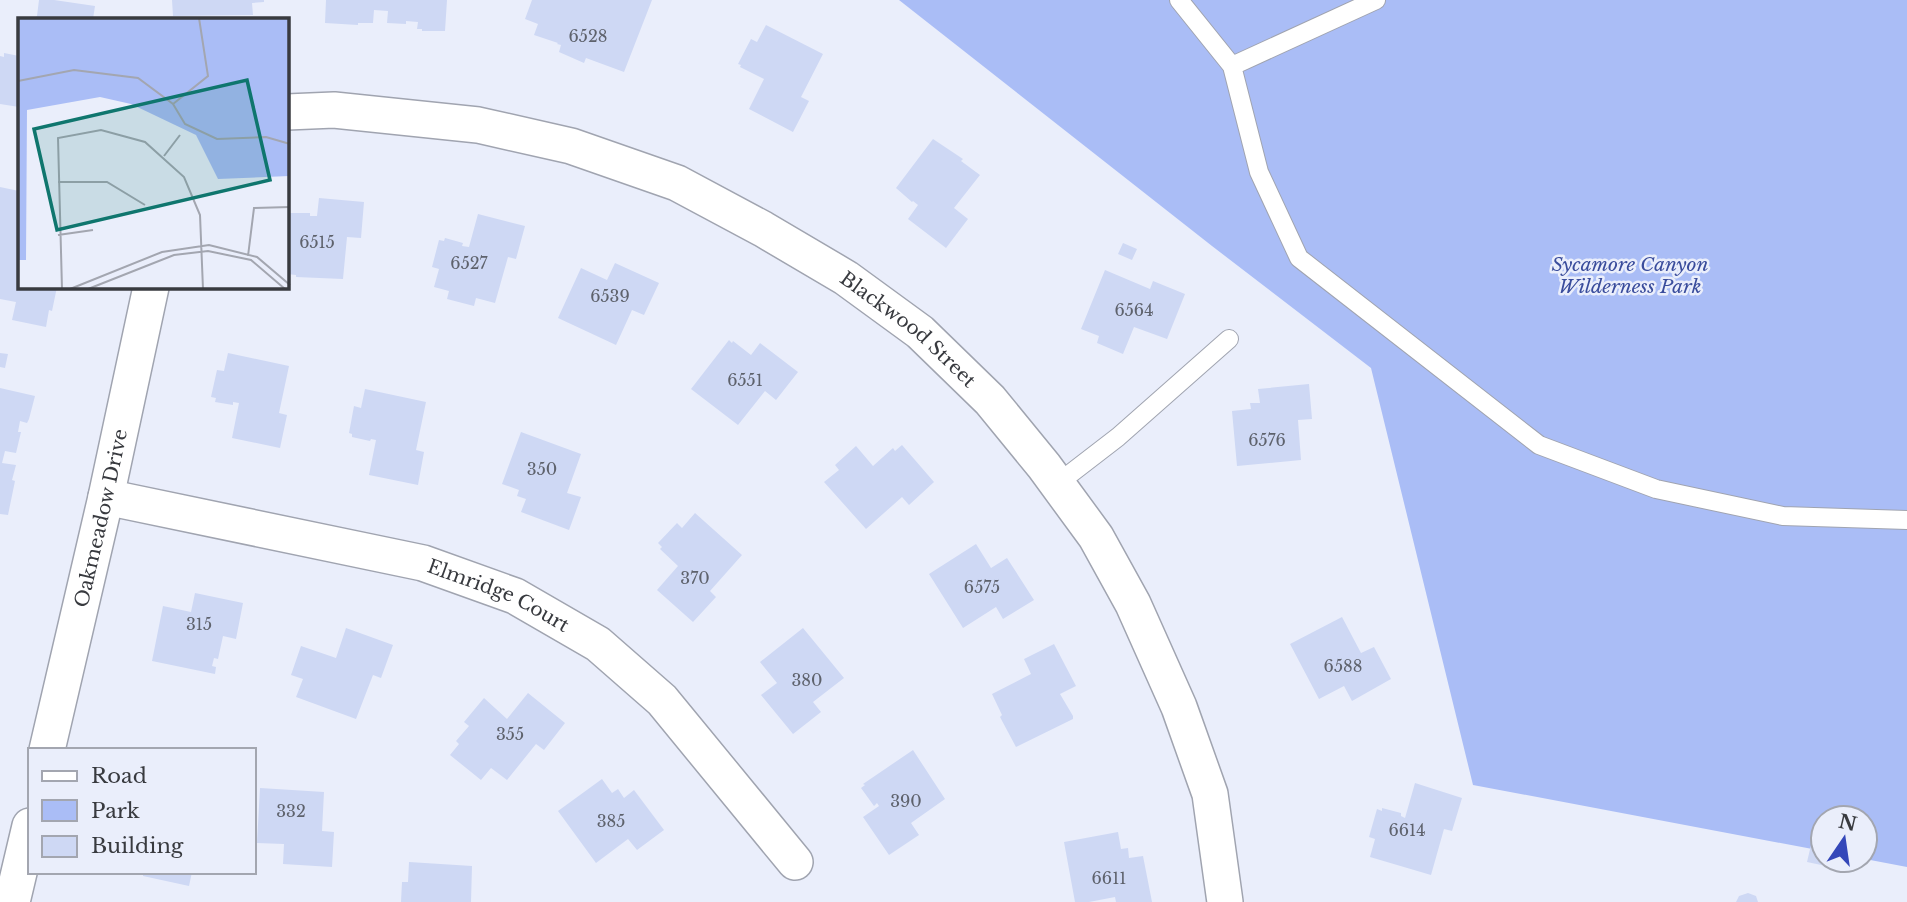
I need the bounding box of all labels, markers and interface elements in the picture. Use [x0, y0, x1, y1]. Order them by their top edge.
inset map [18, 18, 289, 289]
house number: 6528 [569, 26, 607, 46]
house number: 6515 [299, 232, 335, 252]
house number: 6527 [450, 253, 489, 273]
park label: Sycamore Canyon Wilderness Park [1552, 253, 1708, 298]
street label: Blackwood Street [836, 267, 981, 393]
house number: 6539 [590, 286, 630, 306]
house number: 6564 [1114, 300, 1154, 320]
house number: 6551 [727, 370, 763, 390]
street label: Oakmeadow Drive [70, 427, 132, 610]
house number: 6576 [1248, 430, 1286, 450]
house number: 350 [527, 459, 557, 479]
street label: Elmridge Court [424, 555, 574, 637]
house number: 370 [680, 568, 710, 588]
house number: 6575 [964, 577, 1000, 597]
house number: 315 [186, 614, 212, 634]
house number: 6588 [1324, 656, 1362, 676]
house number: 380 [792, 670, 822, 690]
house number: 355 [496, 724, 524, 744]
legend [28, 748, 256, 874]
text: Road [91, 763, 147, 789]
house number: 390 [890, 791, 922, 811]
text: Park [91, 798, 140, 824]
house number: 332 [276, 801, 306, 821]
north arrow [1809, 804, 1879, 874]
text: N [1836, 810, 1859, 836]
house number: 385 [597, 811, 625, 831]
house number: 6614 [1388, 820, 1426, 840]
text: Building [91, 833, 184, 859]
house number: 6611 [1092, 868, 1126, 888]

